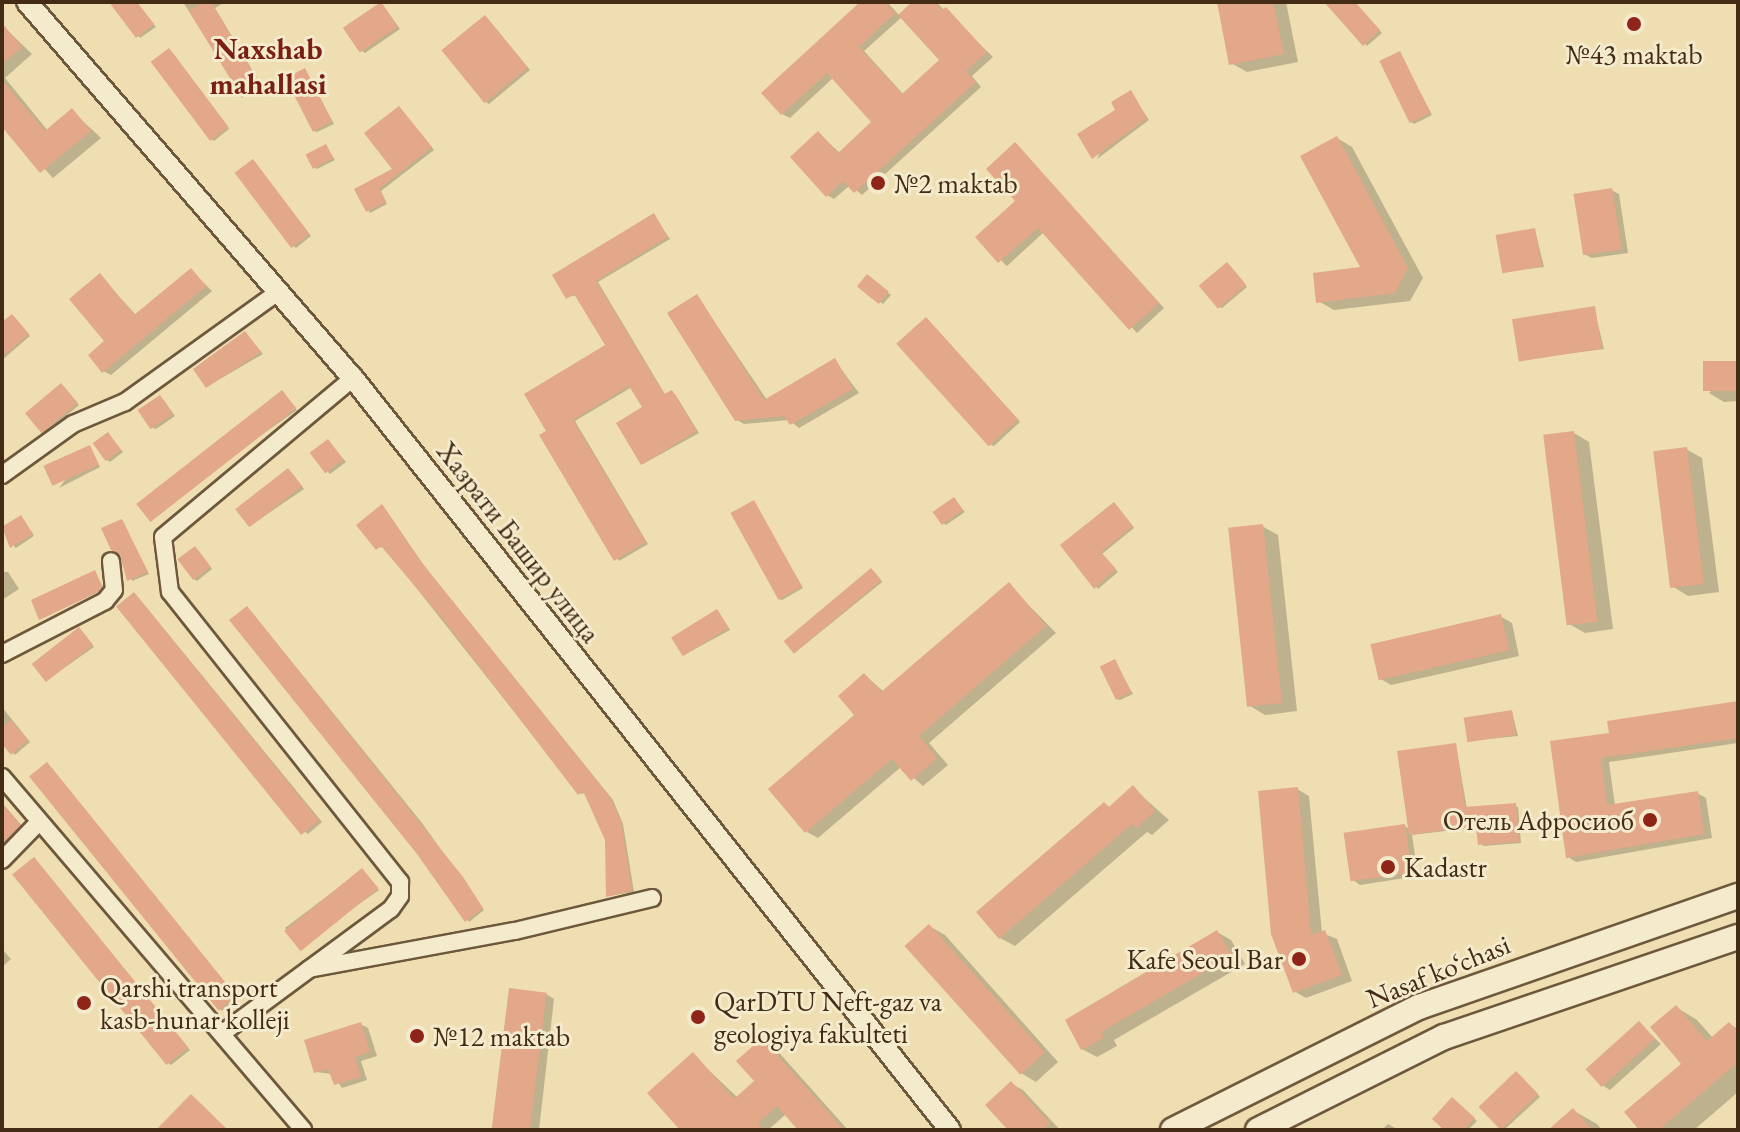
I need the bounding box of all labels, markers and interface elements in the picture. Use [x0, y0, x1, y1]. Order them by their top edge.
marker: №43 maktab [1625, 15, 1643, 33]
district label: Naxshab mahallasi [209, 31, 327, 102]
place label: №43 maktab [1565, 37, 1703, 71]
place label: №2 maktab [894, 166, 1018, 200]
marker: №2 maktab [869, 174, 887, 192]
street label: Хазрати Башир улица [430, 435, 608, 649]
place label: Отель Афросиоб [1443, 803, 1634, 837]
marker: Отель Афросиоб [1641, 811, 1659, 829]
place label: Kadastr [1404, 850, 1487, 884]
marker: Kadastr [1379, 858, 1397, 876]
street label: Nasaf ko‘chasi [1361, 927, 1515, 1015]
place label: Kafe Seoul Bar [1126, 942, 1283, 976]
marker: Kafe Seoul Bar [1290, 950, 1308, 968]
place label: Qarshi transport kasb-hunar kolleji [100, 970, 290, 1036]
place label: QarDTU Neft-gaz va geologiya fakulteti [714, 984, 942, 1050]
marker: Qarshi transport kasb-hunar kolleji [75, 994, 93, 1012]
marker: QarDTU Neft-gaz va geologiya fakulteti [689, 1008, 707, 1026]
place label: №12 maktab [433, 1019, 570, 1053]
marker: №12 maktab [408, 1027, 426, 1045]

